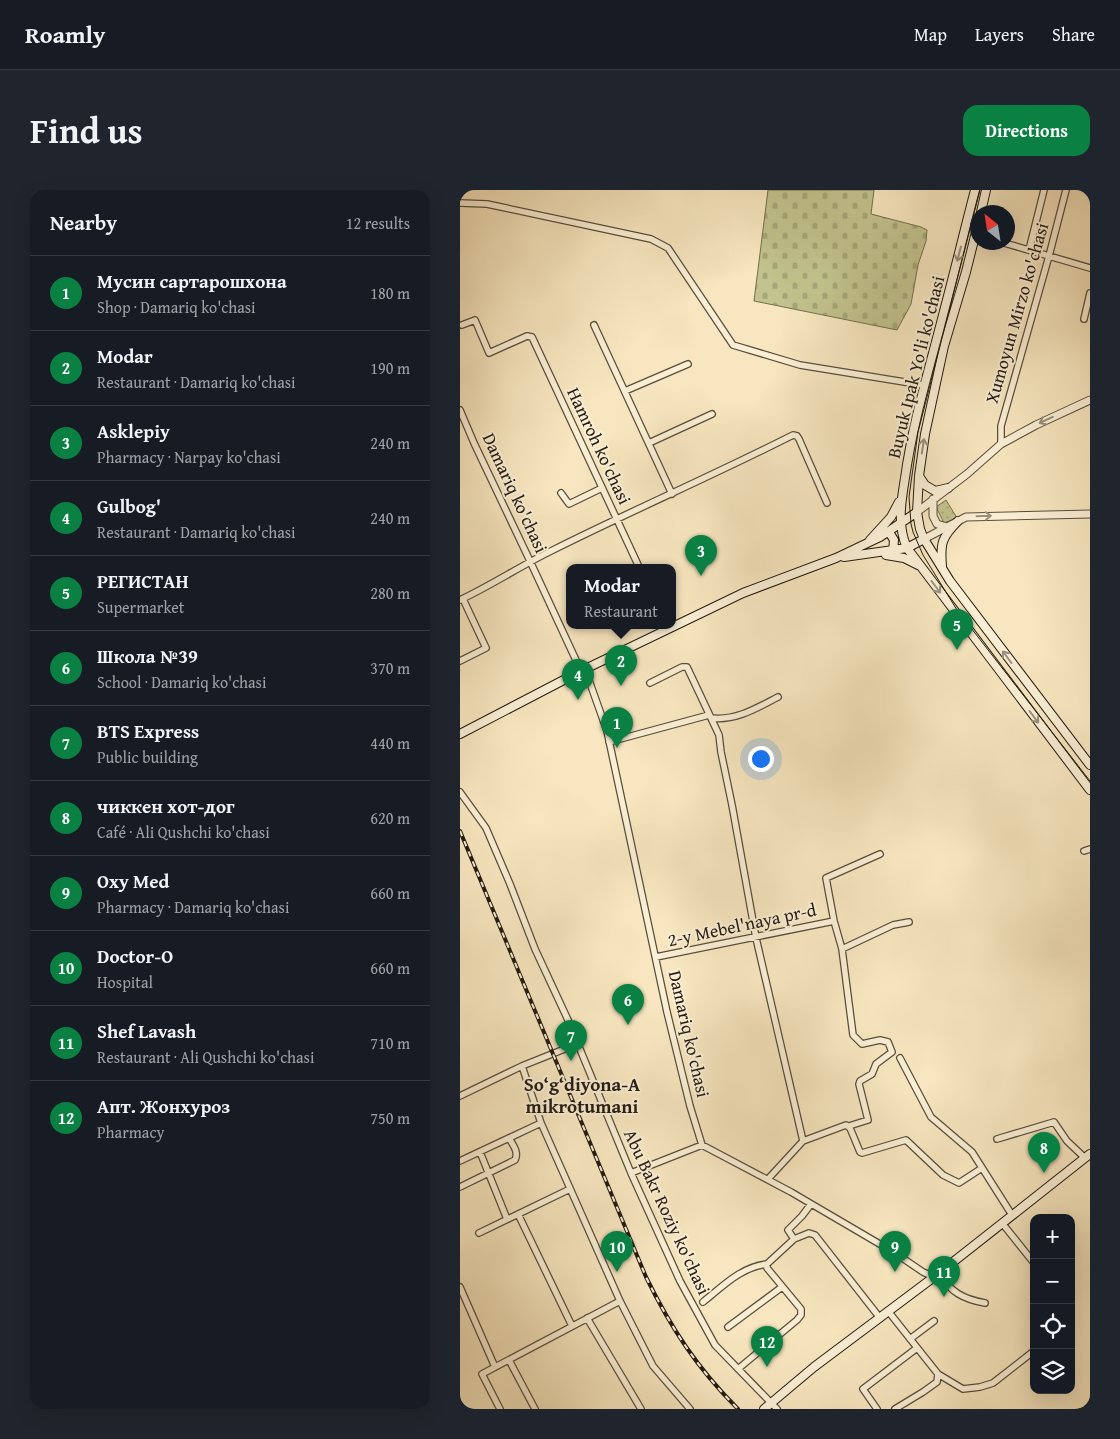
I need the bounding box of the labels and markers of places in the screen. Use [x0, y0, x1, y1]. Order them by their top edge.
pin: 3 [685, 535, 717, 576]
pin: 5 [941, 609, 973, 650]
pin: 2 [605, 645, 637, 686]
pin: 4 [562, 659, 594, 700]
pin: 1 [601, 707, 633, 748]
pin: 6 [612, 984, 644, 1025]
pin: 7 [555, 1020, 587, 1061]
pin: 8 [1028, 1132, 1060, 1173]
pin: 10 [601, 1231, 633, 1272]
pin: 9 [879, 1231, 911, 1272]
pin: 11 [928, 1256, 960, 1297]
pin: 12 [751, 1326, 783, 1367]

